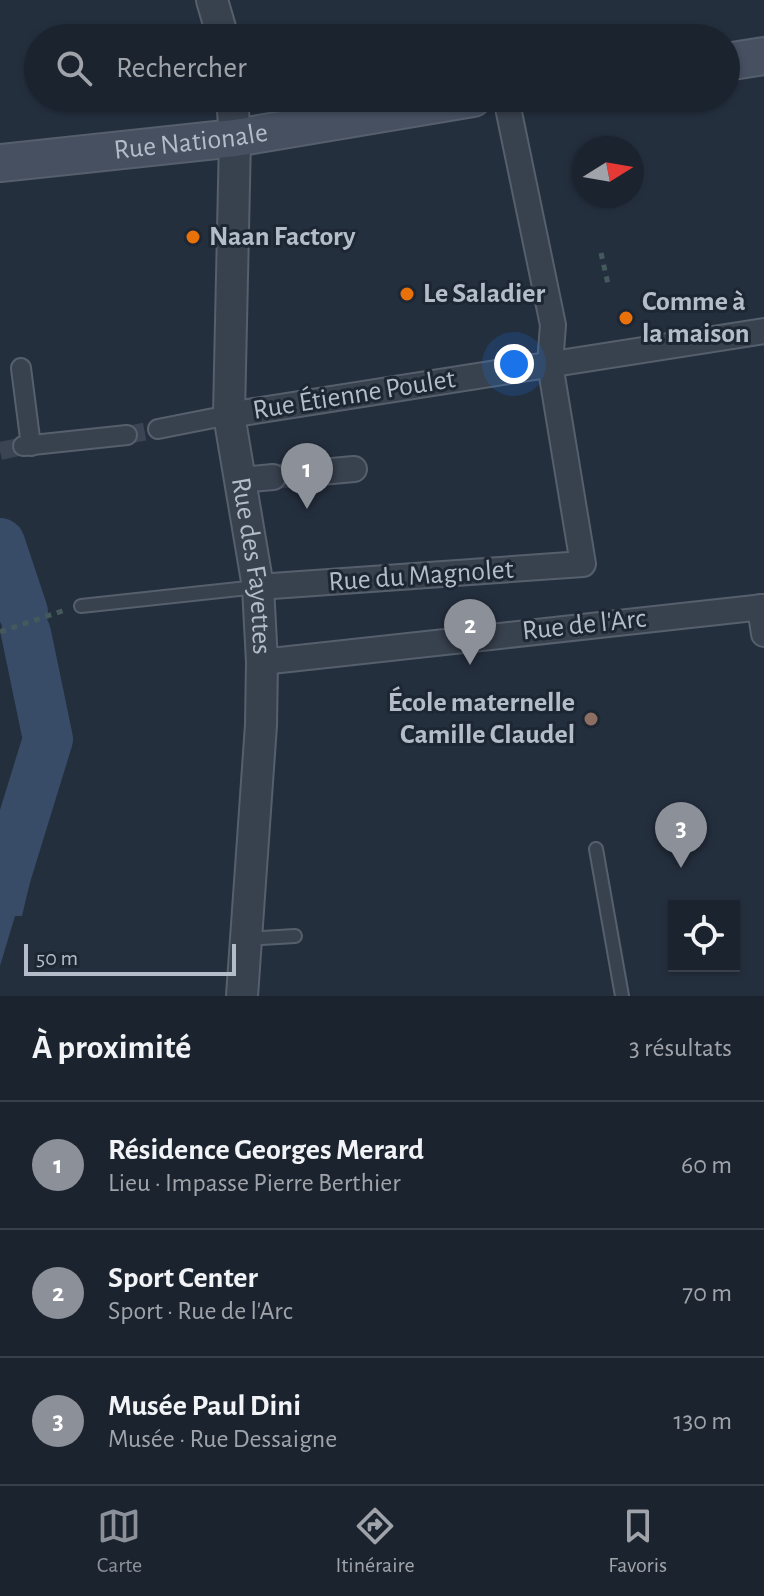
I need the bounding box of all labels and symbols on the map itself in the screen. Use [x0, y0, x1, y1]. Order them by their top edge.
street label: Rue Nationale [113, 119, 270, 165]
north arrow [572, 136, 644, 208]
place label: Naan Factory [209, 223, 356, 251]
marker: Naan Factory [184, 228, 202, 246]
place label: Le Saladier [423, 280, 545, 308]
marker: Le Saladier [398, 285, 416, 303]
place label: Comme à la maison [642, 288, 750, 348]
marker: Comme à la maison [617, 309, 635, 327]
your location [494, 344, 534, 384]
street label: Rue Étienne Poulet [250, 362, 457, 425]
pin: 1 [281, 443, 333, 509]
street label: Rue des Fayettes [226, 475, 276, 655]
street label: Rue du Magnolet [327, 556, 515, 596]
pin: 2 [444, 599, 496, 665]
street label: Rue de l'Arc [521, 605, 648, 645]
place label: École maternelle Camille Claudel [388, 686, 575, 749]
marker: École maternelle Camille Claudel [582, 710, 600, 728]
pin: 3 [655, 802, 707, 868]
scale bar [24, 940, 236, 976]

